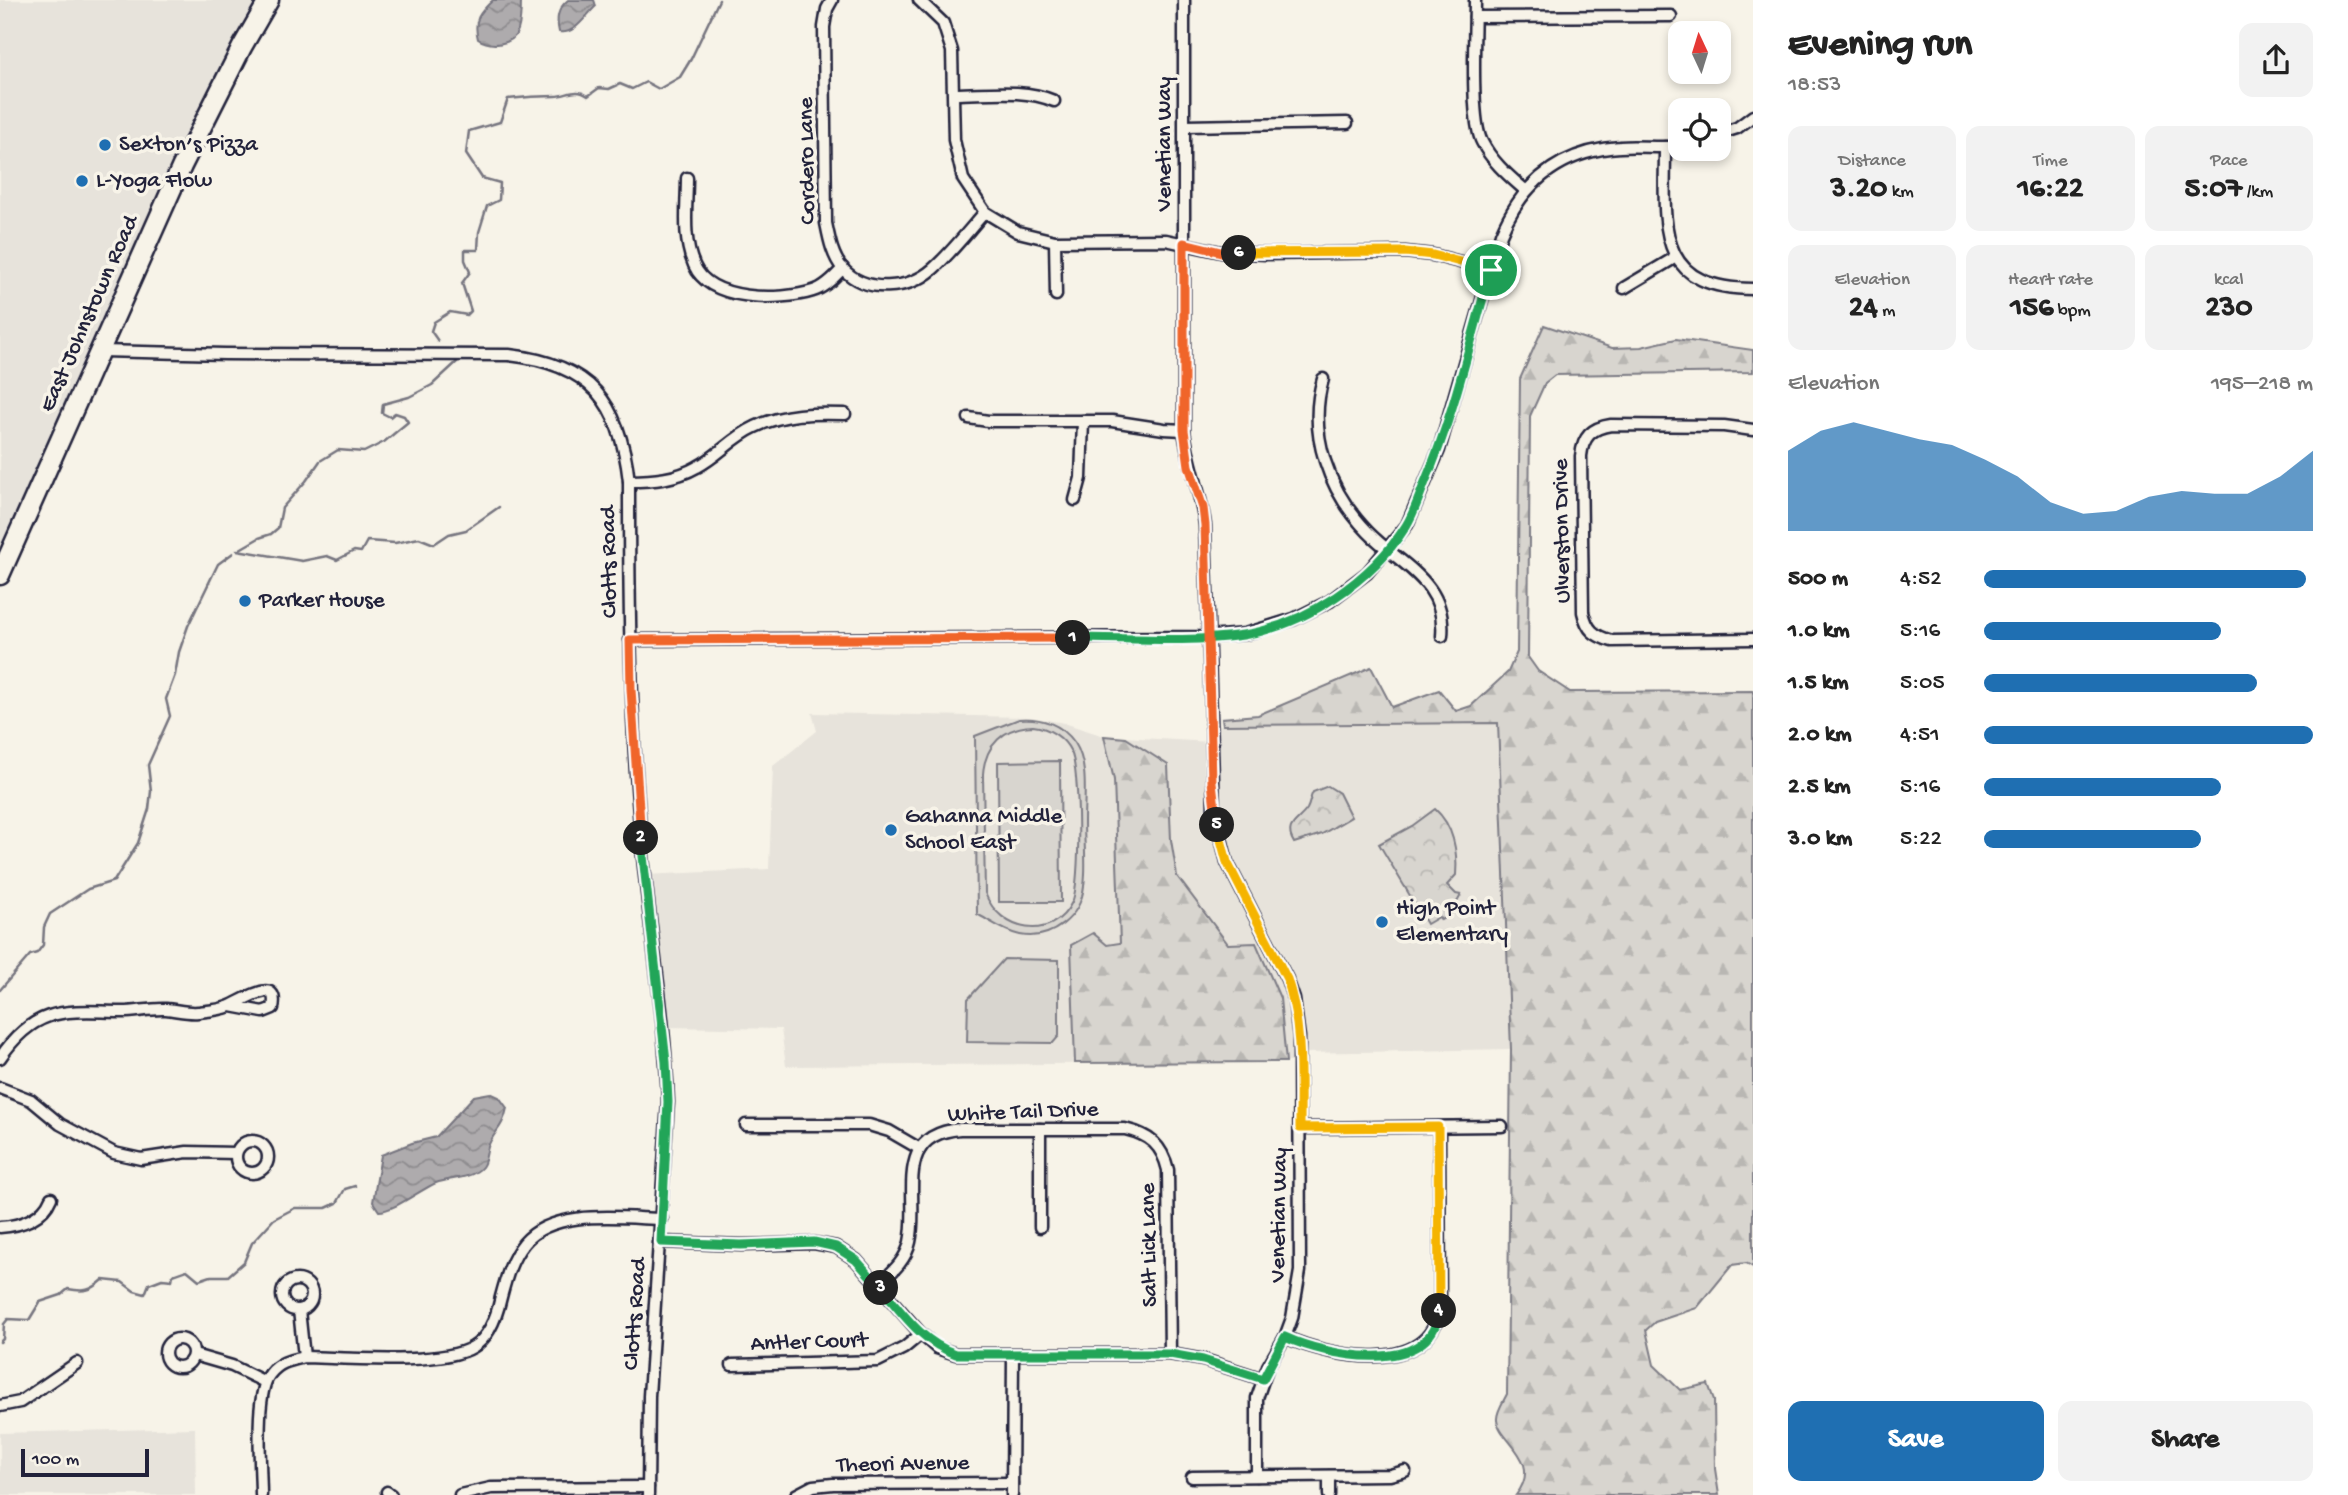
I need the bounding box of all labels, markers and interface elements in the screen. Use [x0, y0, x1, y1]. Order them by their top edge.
north arrow [1668, 21, 1731, 84]
map controls [1668, 21, 1731, 161]
button: share [2239, 23, 2313, 97]
text: Evening run [1788, 24, 1972, 68]
text: 18:53 [1788, 72, 1841, 99]
street label: Venetian Way [1152, 77, 1179, 212]
street label: Cordero Lane [793, 96, 823, 225]
button: locate [1668, 98, 1731, 161]
place label: Sexton’s Pizza [119, 132, 259, 159]
marker: Sexton’s Pizza [97, 137, 113, 153]
text: Distance [1839, 150, 1906, 173]
text: Time [2033, 150, 2068, 173]
text: Pace [2210, 150, 2247, 173]
place label: L-Yoga Flow [96, 168, 212, 195]
marker: L-Yoga Flow [74, 173, 90, 189]
text: 3.20 [1831, 173, 1887, 208]
text: 16:22 [2017, 173, 2084, 208]
text: 5:07 [2184, 173, 2242, 208]
text: km [1887, 181, 1914, 204]
text: /km [2242, 181, 2273, 204]
street label: East Johnstown Road [35, 210, 146, 416]
pin: 6 [1222, 236, 1256, 270]
pin [1461, 240, 1521, 300]
text: 6 [1234, 241, 1243, 264]
icon: arrive [1472, 251, 1510, 289]
text: Elevation [1834, 269, 1910, 292]
text: Heart rate [2008, 269, 2093, 292]
text: kcal [2214, 269, 2244, 292]
text: 24 [1849, 292, 1878, 327]
text: 156 [2010, 292, 2053, 327]
text: 230 [2205, 292, 2252, 327]
text: m [1878, 300, 1896, 323]
text: bpm [2053, 300, 2091, 323]
text: Elevation [1788, 371, 1879, 398]
text: 195–218 m [2211, 371, 2313, 398]
street label: Ulverston Drive [1548, 457, 1578, 604]
street label: Clotts Road [595, 504, 624, 618]
text: 500 m [1788, 566, 1848, 593]
text: 4:52 [1900, 566, 1941, 593]
place label: Parker House [258, 588, 386, 615]
marker: Parker House [237, 593, 253, 609]
text: 1.0 km [1788, 618, 1850, 645]
text: 5:16 [1900, 618, 1940, 645]
pin: 1 [1056, 620, 1090, 656]
text: 1 [1069, 626, 1076, 649]
text: 1.5 km [1788, 670, 1849, 697]
text: 5:05 [1900, 670, 1944, 697]
text: 2.0 km [1788, 722, 1852, 749]
text: 4:51 [1900, 722, 1940, 749]
text: 2.5 km [1788, 774, 1851, 801]
text: 5:16 [1900, 774, 1940, 801]
place label: Gahanna Middle School East [905, 804, 1063, 857]
pin: 5 [1200, 808, 1234, 842]
text: 5 [1212, 813, 1222, 836]
pin: 2 [624, 820, 658, 856]
marker: Gahanna Middle School East [883, 822, 899, 838]
text: 2 [636, 826, 645, 849]
text: 3.0 km [1788, 826, 1852, 853]
text: 5:22 [1900, 826, 1942, 853]
place label: High Point Elementary [1396, 896, 1508, 949]
marker: High Point Elementary [1374, 914, 1390, 930]
street label: White Tail Drive [947, 1097, 1100, 1129]
street label: Venetian Way [1265, 1147, 1295, 1284]
street label: Salt Lick Lane [1135, 1182, 1165, 1307]
street label: Clotts Road [619, 1255, 653, 1371]
pin: 3 [864, 1270, 898, 1306]
text: 3 [876, 1276, 885, 1299]
pin: 4 [1422, 1294, 1456, 1328]
text: 4 [1434, 1299, 1443, 1322]
street label: Antler Court [750, 1327, 870, 1359]
button: Save [1788, 1401, 2044, 1481]
button: Share [2058, 1401, 2313, 1481]
scale bar [21, 1446, 149, 1478]
text: 100 m [32, 1449, 79, 1472]
street label: Theori Avenue [834, 1450, 971, 1480]

